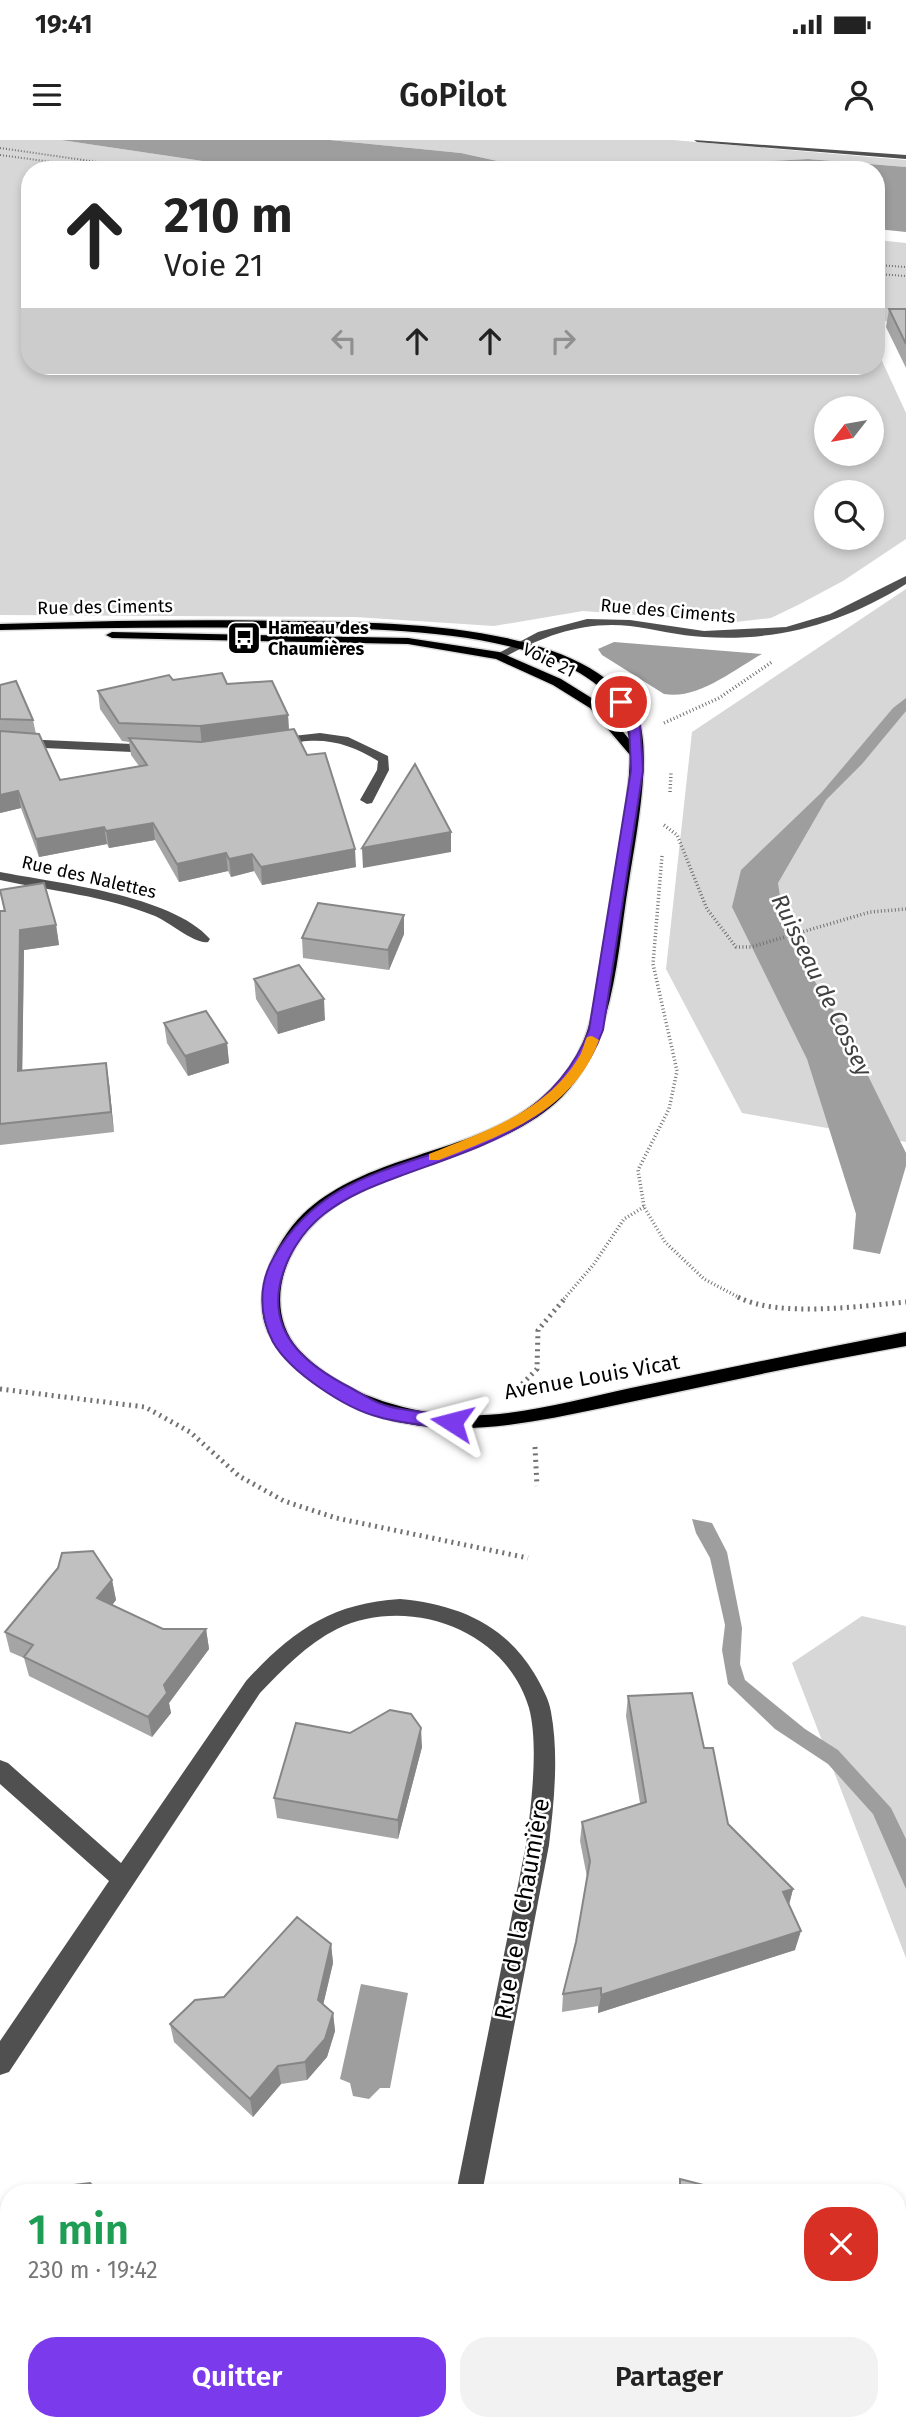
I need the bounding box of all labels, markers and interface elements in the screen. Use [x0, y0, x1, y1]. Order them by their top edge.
text: 19:41 [35, 9, 93, 40]
icon: menu [28, 76, 66, 114]
text: GoPilot [399, 76, 507, 114]
icon: person [840, 76, 878, 114]
text: 210 m [164, 186, 293, 245]
icon: ahead [49, 189, 140, 280]
text: Voie 21 [164, 246, 264, 284]
icon: left [325, 322, 363, 360]
icon: ahead [398, 322, 436, 360]
icon: ahead [471, 322, 509, 360]
icon: right [544, 322, 582, 360]
north arrow [814, 396, 884, 466]
map controls [814, 396, 884, 550]
button: search [814, 480, 884, 550]
street label: Rue des Ciments [600, 594, 736, 628]
street label: Rue des Ciments [37, 595, 173, 619]
place label: Hameau des Chaumières [268, 617, 369, 660]
bus stop icon: Hameau des Chaumières [225, 619, 263, 657]
street label: Voie 21 [519, 638, 579, 682]
pin [591, 672, 651, 732]
icon: arrive [602, 683, 640, 721]
street label: Rue des Nalettes [20, 851, 158, 903]
water label: Ruisseau de Cossey [766, 889, 879, 1081]
street label: Avenue Louis Vicat [502, 1349, 682, 1405]
position arrow [415, 1385, 489, 1459]
street label: Rue de la Chaumière [489, 1796, 555, 2022]
text: 1 min [28, 2205, 129, 2255]
button: close [804, 2207, 878, 2281]
text: 230 m · 19:42 [28, 2256, 158, 2284]
button: Quitter [28, 2337, 446, 2417]
button: Partager [460, 2337, 878, 2417]

